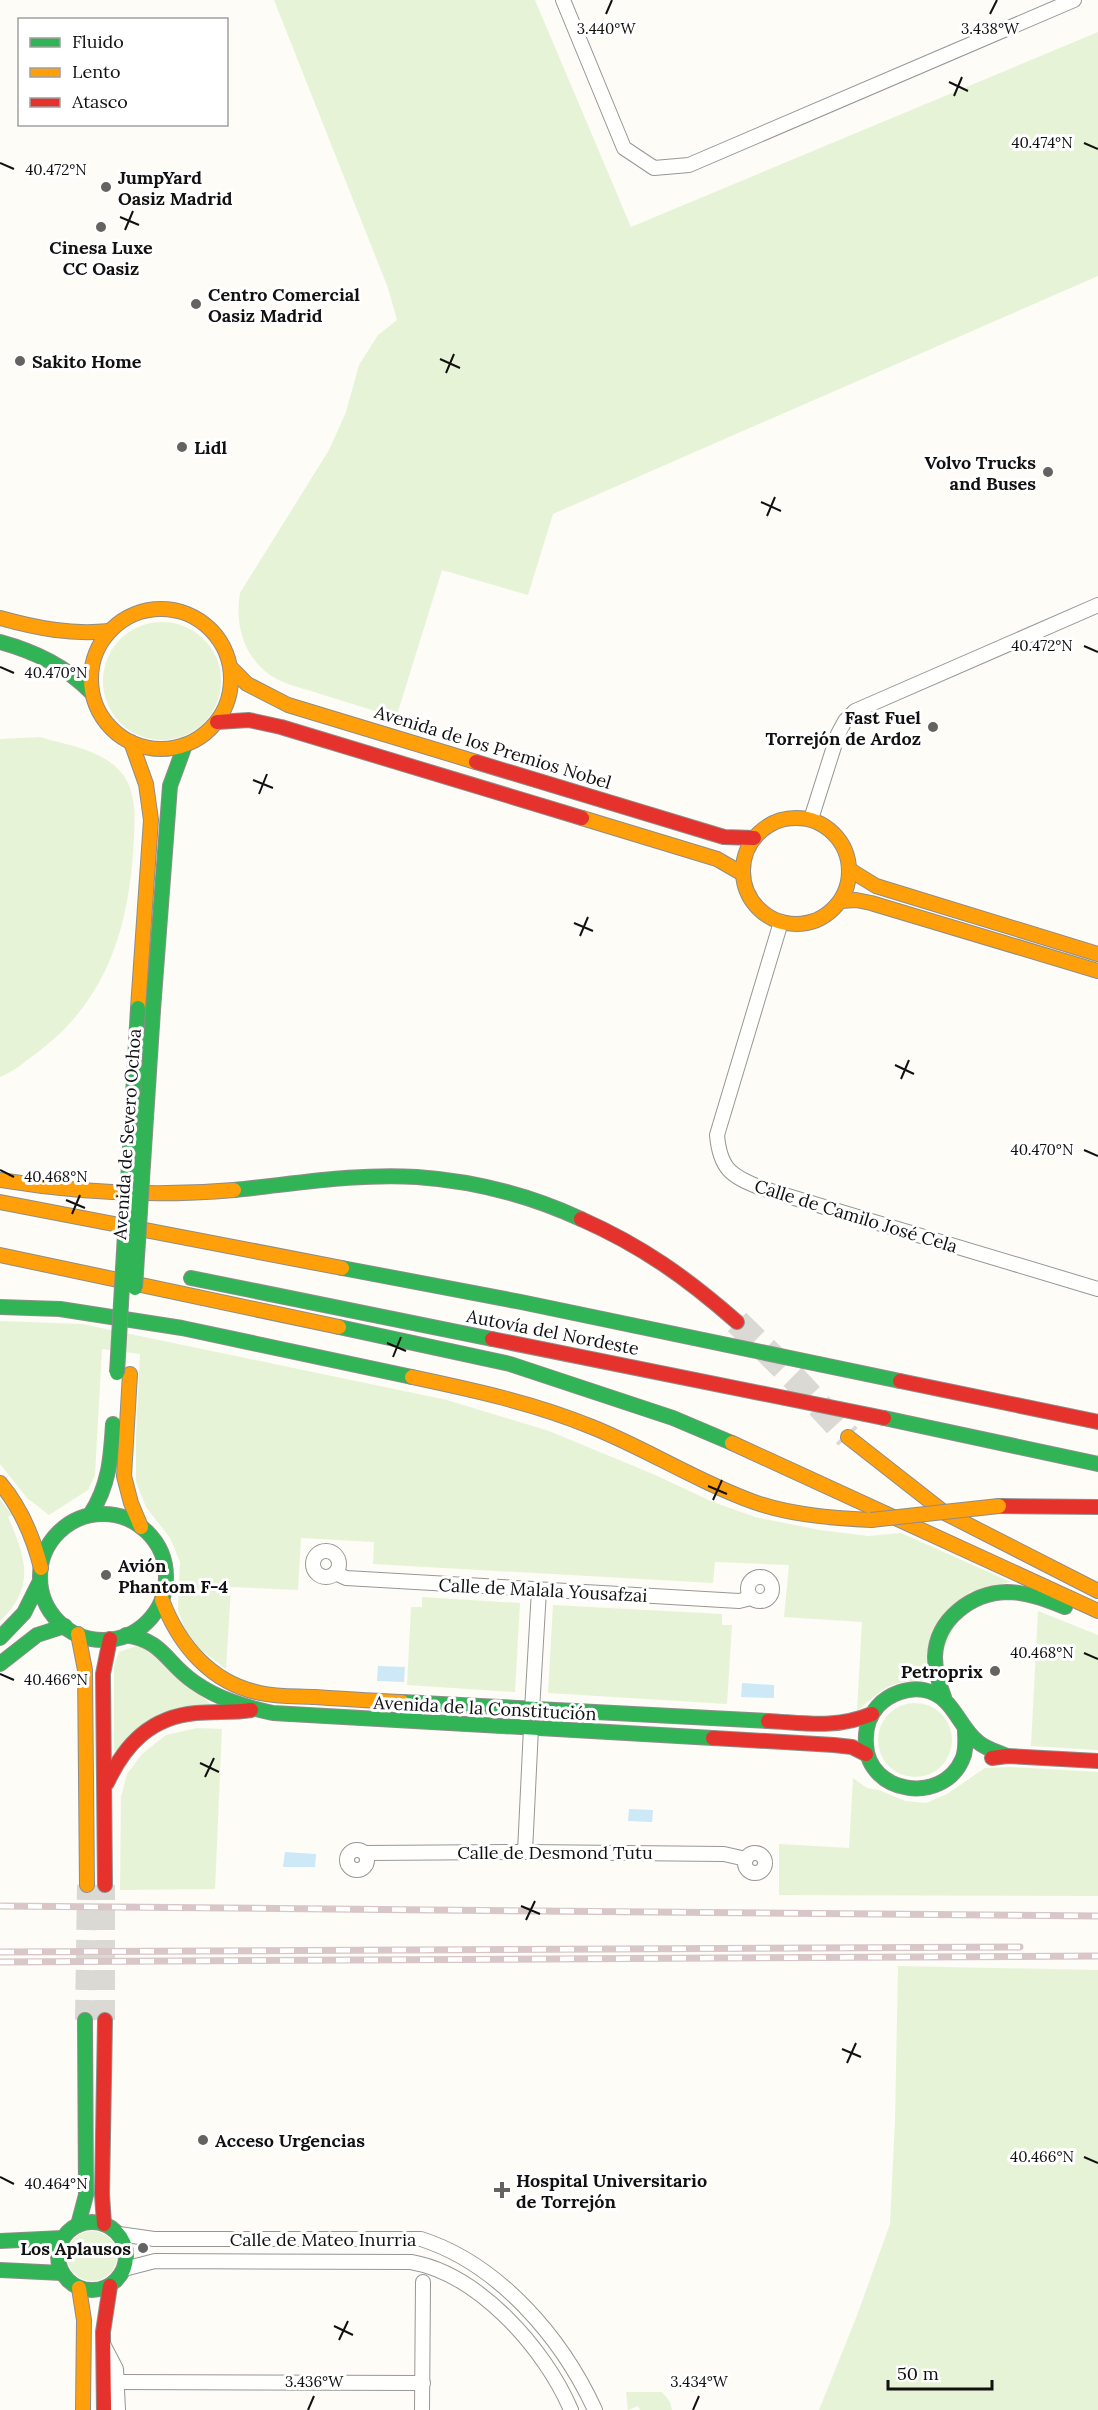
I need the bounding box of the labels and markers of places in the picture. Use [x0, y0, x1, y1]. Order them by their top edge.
place label: JumpYard Oasiz Madrid [118, 166, 233, 210]
marker: JumpYard Oasiz Madrid [99, 180, 113, 194]
marker: Cinesa Luxe CC Oasiz [94, 220, 108, 234]
place label: Cinesa Luxe CC Oasiz [49, 236, 153, 280]
place label: Centro Comercial Oasiz Madrid [208, 283, 360, 327]
marker: Centro Comercial Oasiz Madrid [189, 297, 203, 311]
place label: Sakito Home [32, 350, 142, 373]
marker: Sakito Home [13, 354, 27, 368]
place label: Lidl [194, 436, 227, 459]
marker: Lidl [175, 440, 189, 454]
place label: Volvo Trucks and Buses [925, 451, 1036, 495]
marker: Volvo Trucks and Buses [1041, 465, 1055, 479]
place label: Fast Fuel Torrejón de Ardoz [766, 706, 921, 750]
marker: Fast Fuel Torrejón de Ardoz [926, 720, 940, 734]
place label: Avión Phantom F-4 [118, 1554, 229, 1598]
marker: Avión Phantom F-4 [99, 1568, 113, 1582]
place label: Petroprix [901, 1660, 983, 1683]
marker: Petroprix [988, 1664, 1002, 1678]
place label: Acceso Urgencias [215, 2129, 365, 2152]
marker: Acceso Urgencias [196, 2133, 210, 2147]
place label: Hospital Universitario de Torrejón [516, 2169, 707, 2213]
marker: Hospital Universitario de Torrejón [493, 2181, 511, 2199]
place label: Los Aplausos [20, 2237, 131, 2260]
marker: Los Aplausos [136, 2241, 150, 2255]

